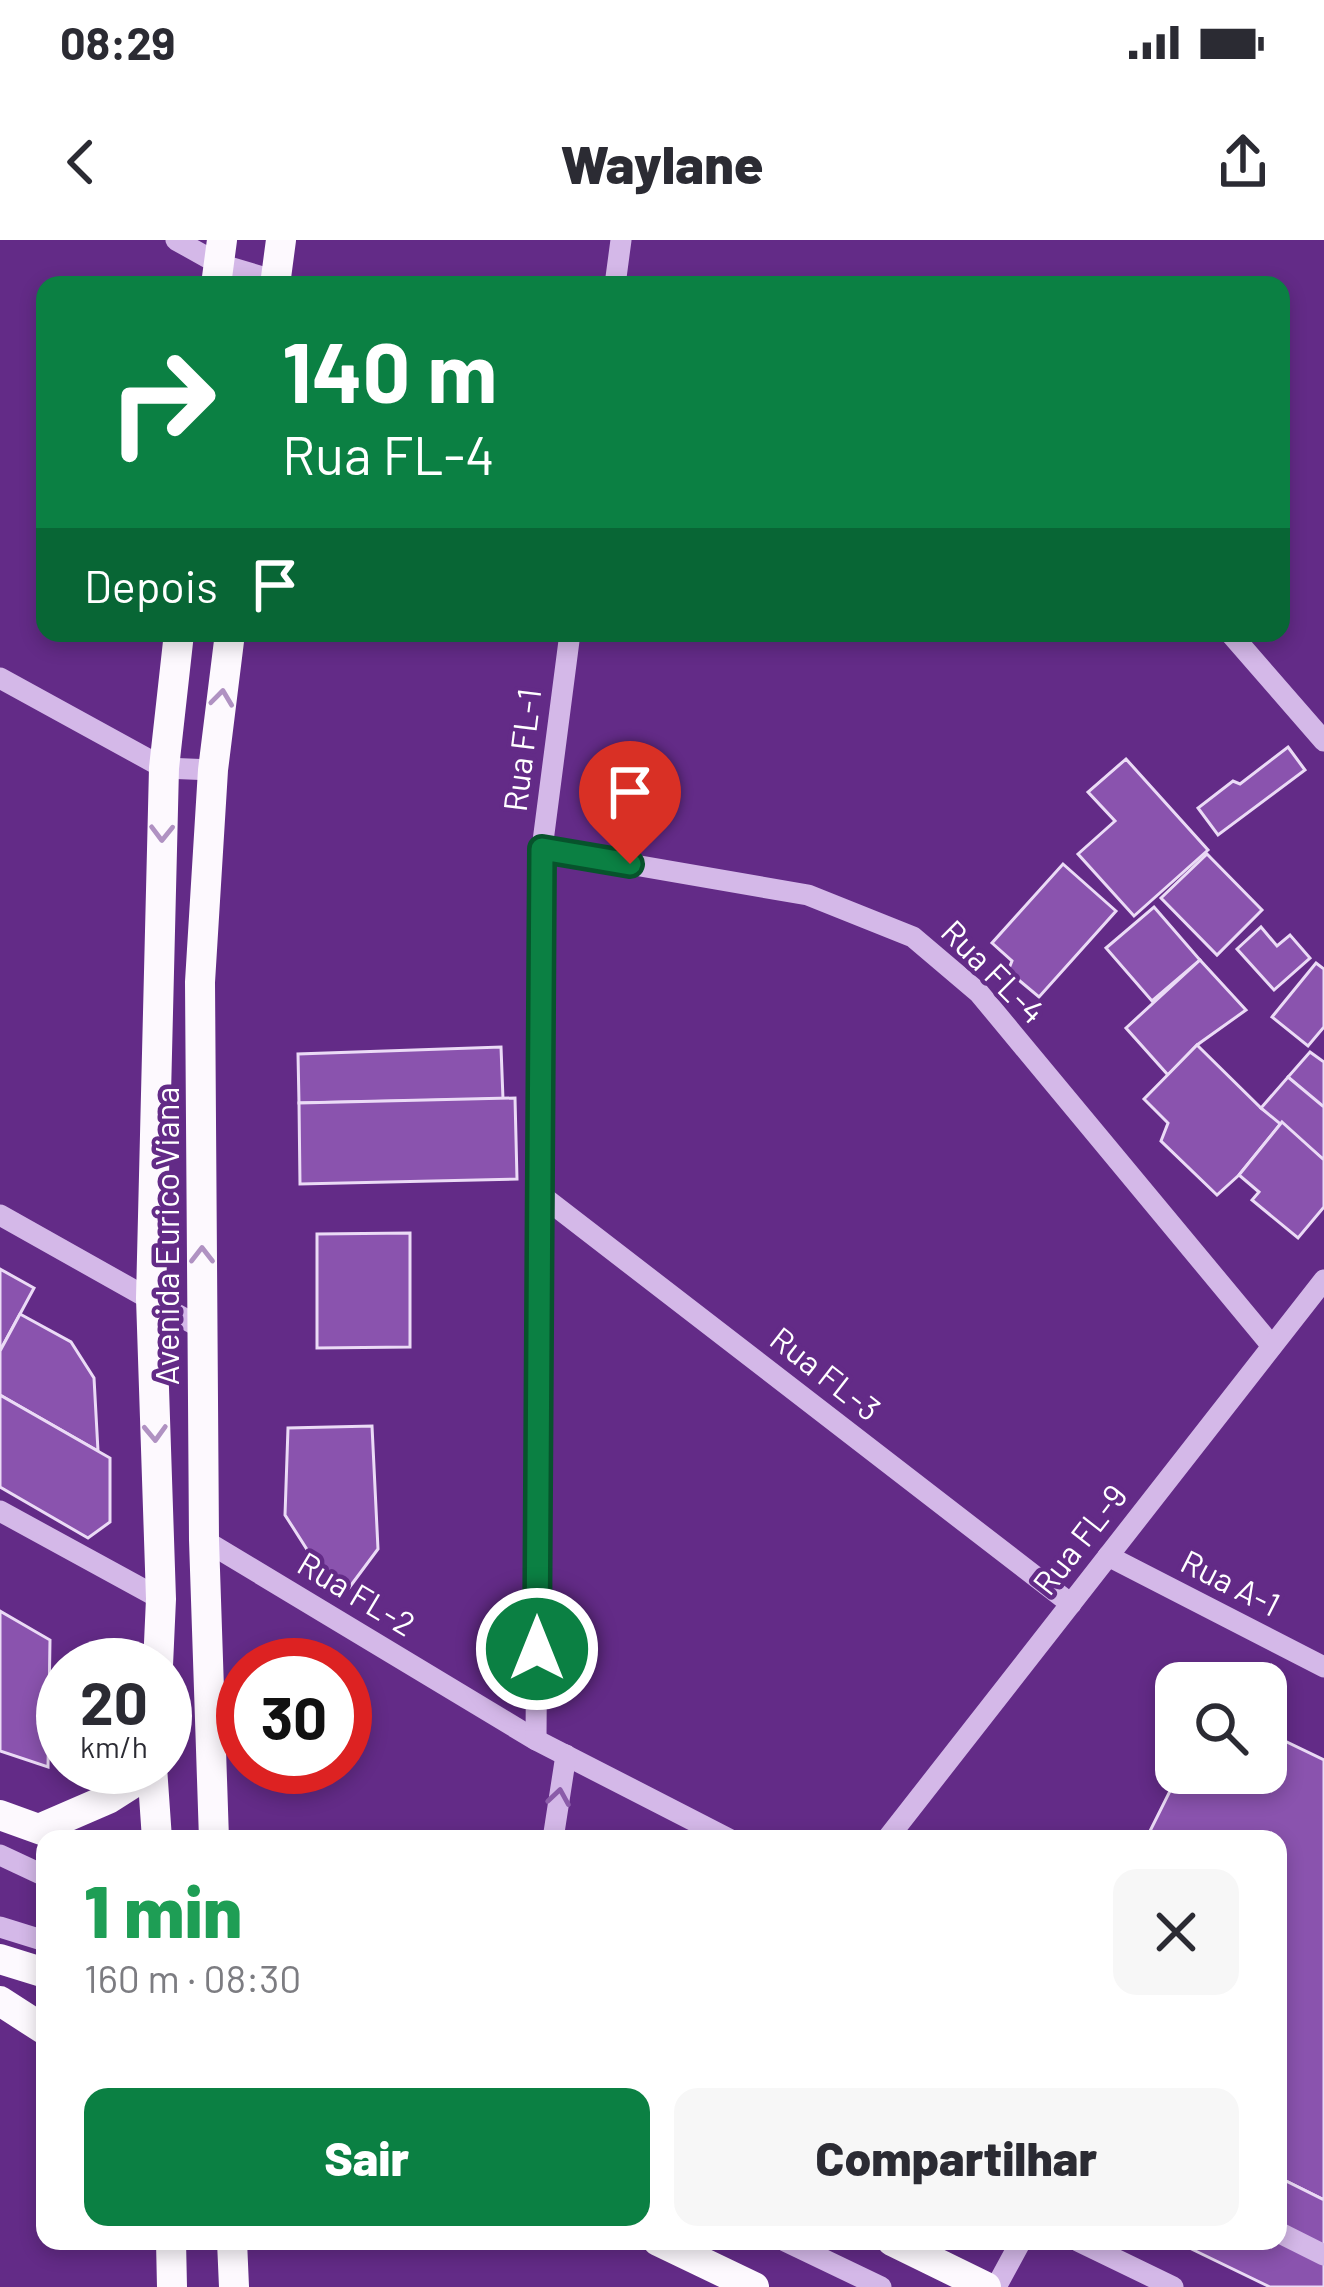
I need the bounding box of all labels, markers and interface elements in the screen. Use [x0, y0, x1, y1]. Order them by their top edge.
text: 08:29 [60, 15, 175, 69]
icon: back [48, 129, 114, 195]
icon: share [1210, 129, 1276, 195]
text: Waylane [561, 130, 764, 195]
text: 140 m [282, 319, 497, 420]
icon: right [84, 324, 240, 480]
text: Rua FL-4 [282, 421, 495, 486]
icon: arrive [242, 552, 308, 618]
text: Depois [84, 558, 218, 612]
street label: Rua FL-1 [494, 686, 548, 814]
one-way arrow [208, 688, 234, 708]
pin [579, 741, 681, 864]
icon: arrive [597, 759, 663, 825]
one-way arrow [150, 824, 176, 843]
street label: Rua FL-4 [934, 911, 1054, 1031]
street label: Avenida Eurico Viana [146, 1087, 186, 1385]
one-way arrow [189, 1245, 215, 1263]
street label: Rua FL-3 [763, 1318, 889, 1428]
one-way arrow [142, 1424, 168, 1443]
street label: Rua FL-9 [1024, 1476, 1134, 1602]
street label: Rua A-1 [1175, 1540, 1287, 1624]
street label: Rua FL-2 [291, 1542, 423, 1644]
position arrow [474, 1586, 600, 1712]
speed limit sign: 30 [216, 1638, 372, 1794]
map controls [1155, 1662, 1287, 1794]
button: search [1155, 1662, 1287, 1794]
text: 20 [80, 1665, 148, 1737]
text: km/h [80, 1728, 148, 1764]
one-way arrow [545, 1787, 571, 1807]
text: 1 min [84, 1866, 242, 1952]
button: close [1113, 1869, 1239, 1995]
text: 160 m · 08:30 [84, 1954, 301, 2001]
button: Sair [84, 2088, 650, 2226]
button: Compartilhar [674, 2088, 1239, 2226]

